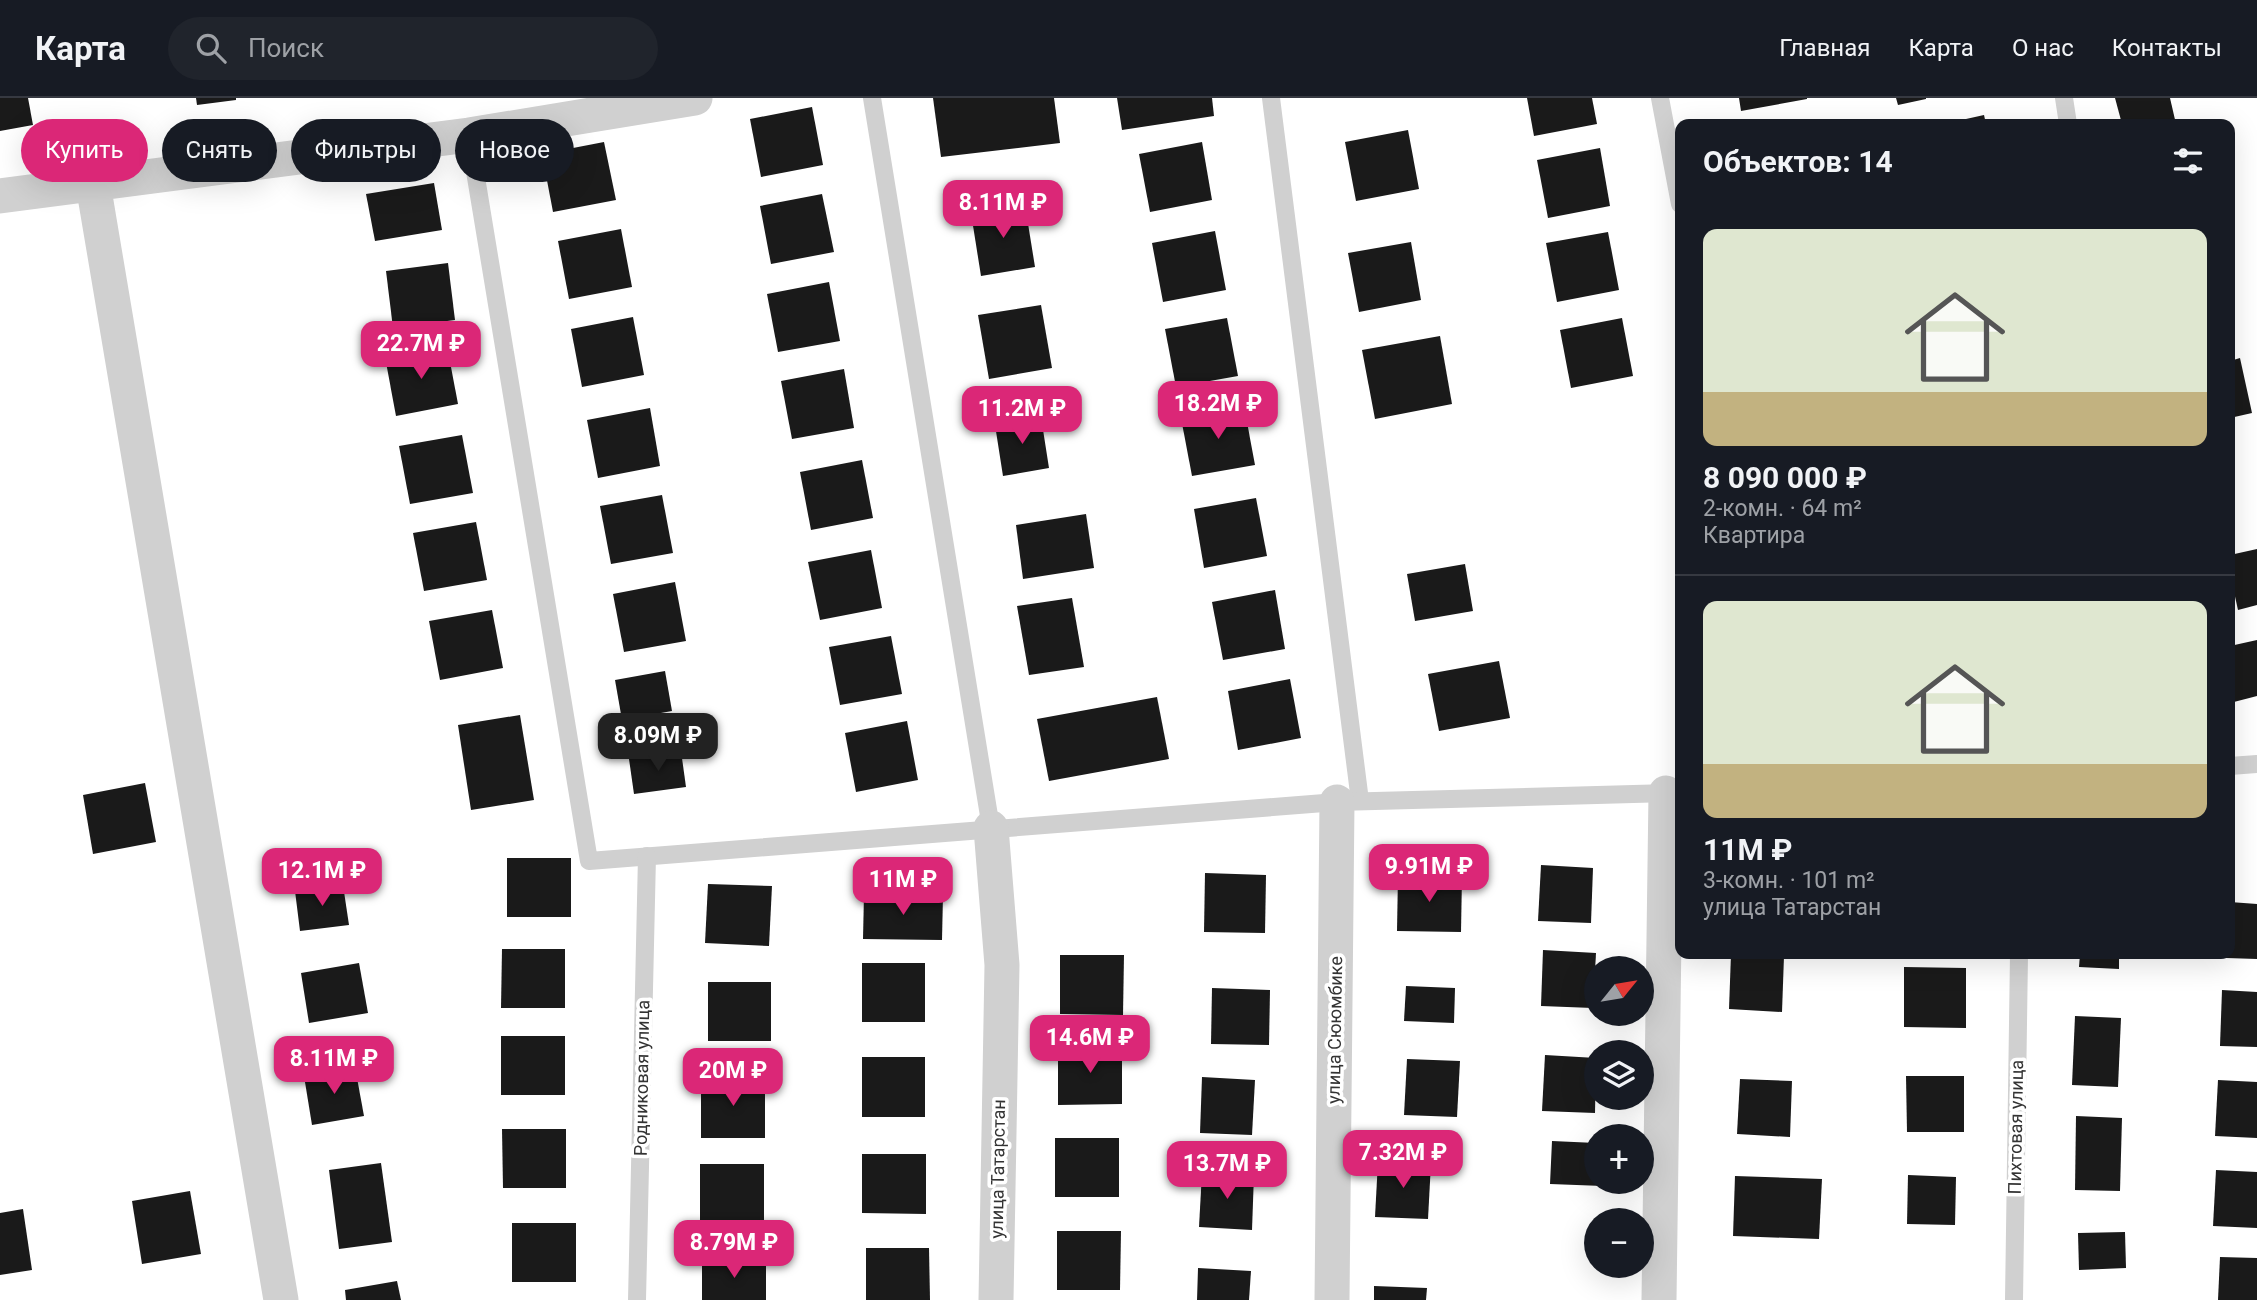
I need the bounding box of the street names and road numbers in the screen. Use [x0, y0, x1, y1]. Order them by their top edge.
street label: улица Сююмбике [1323, 956, 1346, 1104]
street label: Родниковая улица [630, 1000, 653, 1156]
street label: Пихтовая улица [2004, 1060, 2027, 1194]
street label: улица Татарстан [986, 1099, 1009, 1239]

